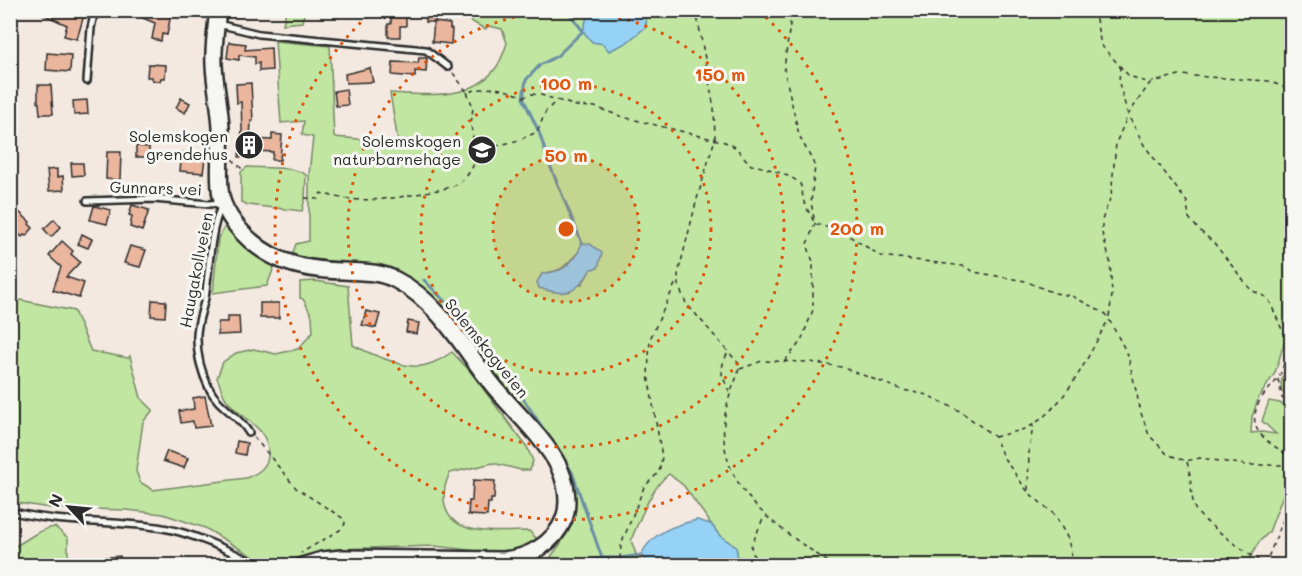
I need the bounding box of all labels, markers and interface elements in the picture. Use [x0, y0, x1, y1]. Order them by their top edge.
text: 150 m [695, 62, 745, 86]
text: 100 m [540, 71, 592, 95]
place label: Solemskogen grendehus [129, 125, 228, 164]
building icon: Solemskogen grendehus [233, 129, 265, 161]
place label: Solemskogen naturbarnehage [333, 130, 461, 169]
school or university icon: Solemskogen naturbarnehage [466, 134, 498, 166]
text: 50 m [545, 143, 587, 167]
street label: Gunnars vei [109, 175, 203, 200]
street label: Haugakollveien [174, 210, 217, 330]
text: 200 m [830, 216, 884, 240]
centre of rings [556, 219, 576, 239]
street label: Solemskogveien [441, 294, 534, 402]
north arrow [39, 477, 99, 537]
text: N [43, 490, 67, 510]

